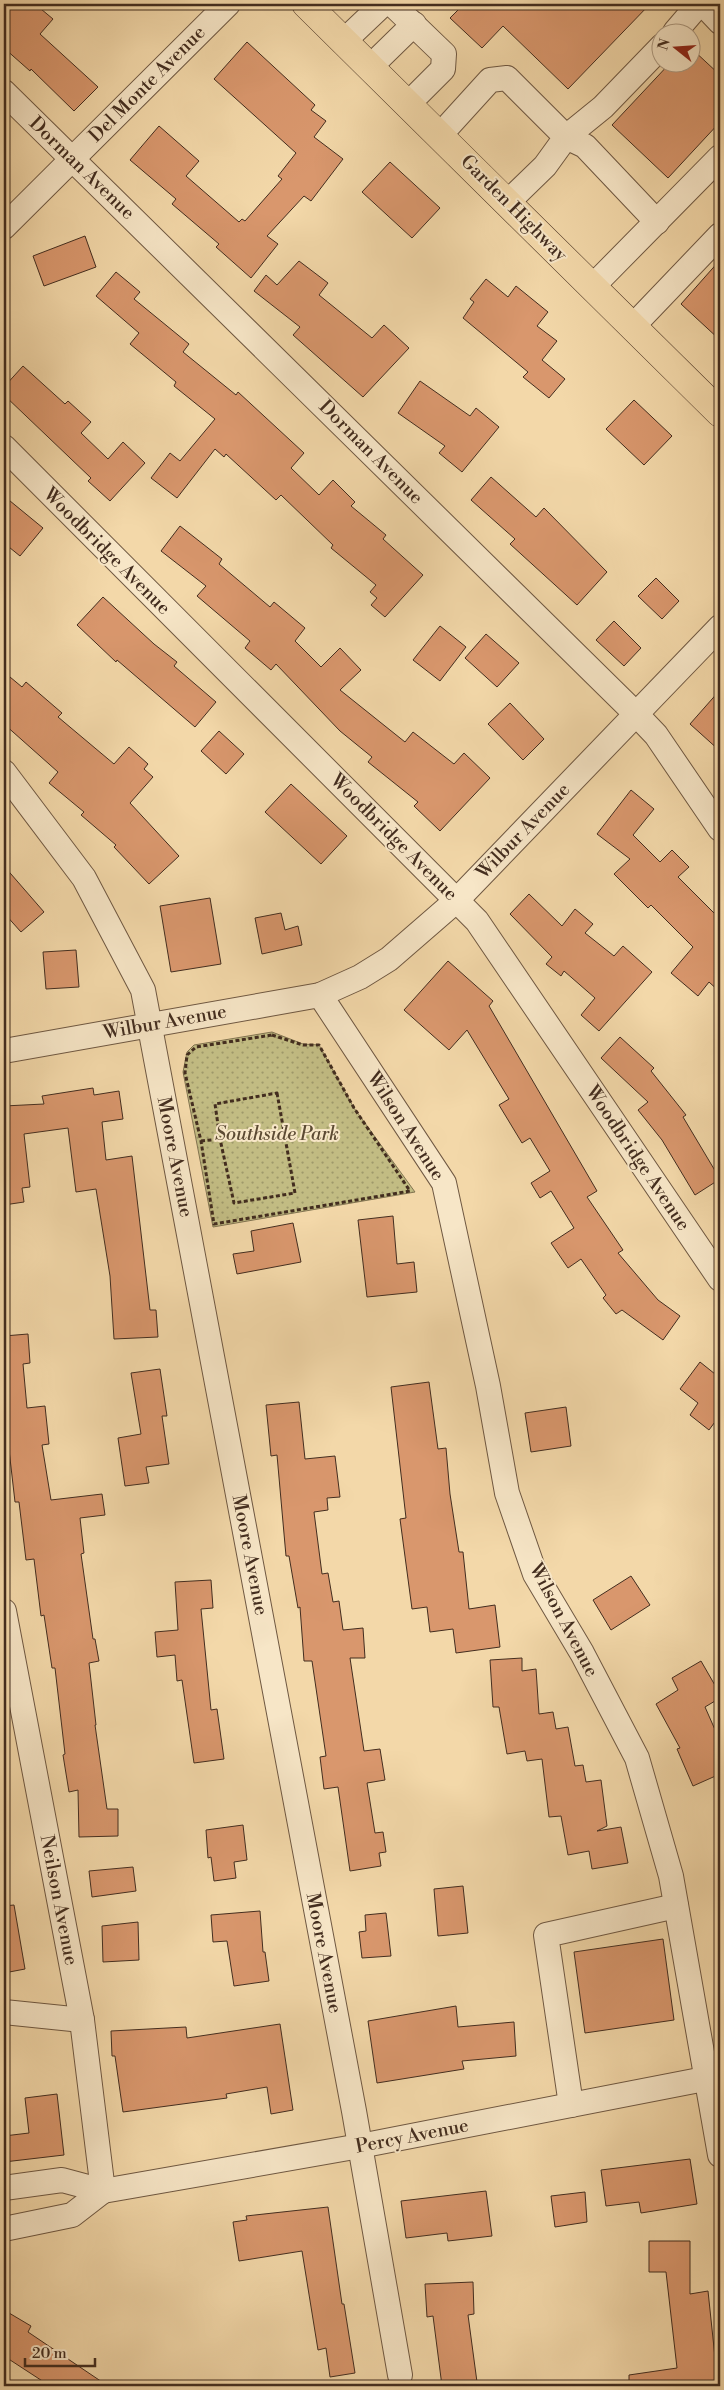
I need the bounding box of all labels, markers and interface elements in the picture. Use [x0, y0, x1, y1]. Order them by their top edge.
street label: Del Monte Avenue [84, 21, 210, 147]
north arrow [652, 22, 702, 72]
text: N [654, 37, 675, 52]
street label: Dorman Avenue [24, 111, 140, 225]
street label: Garden Highway [455, 149, 573, 267]
street label: Dorman Avenue [314, 395, 428, 509]
street label: Woodbridge Avenue [38, 482, 176, 620]
street label: Woodbridge Avenue [325, 768, 463, 906]
street label: Wilbur Avenue [470, 778, 575, 885]
street label: Wilbur Avenue [100, 999, 229, 1045]
street label: Wilson Avenue [361, 1066, 450, 1185]
street label: Woodbridge Avenue [580, 1080, 696, 1235]
street label: Moore Avenue [152, 1095, 198, 1219]
park label: Southside Park [215, 1122, 339, 1146]
street label: Moore Avenue [227, 1493, 273, 1617]
street label: Wilson Avenue [524, 1558, 604, 1681]
street label: Neilson Avenue [35, 1833, 83, 1967]
street label: Moore Avenue [301, 1891, 347, 2015]
street label: Percy Avenue [353, 2113, 471, 2159]
scale bar [25, 2335, 95, 2367]
text: 20 m [32, 2344, 67, 2363]

